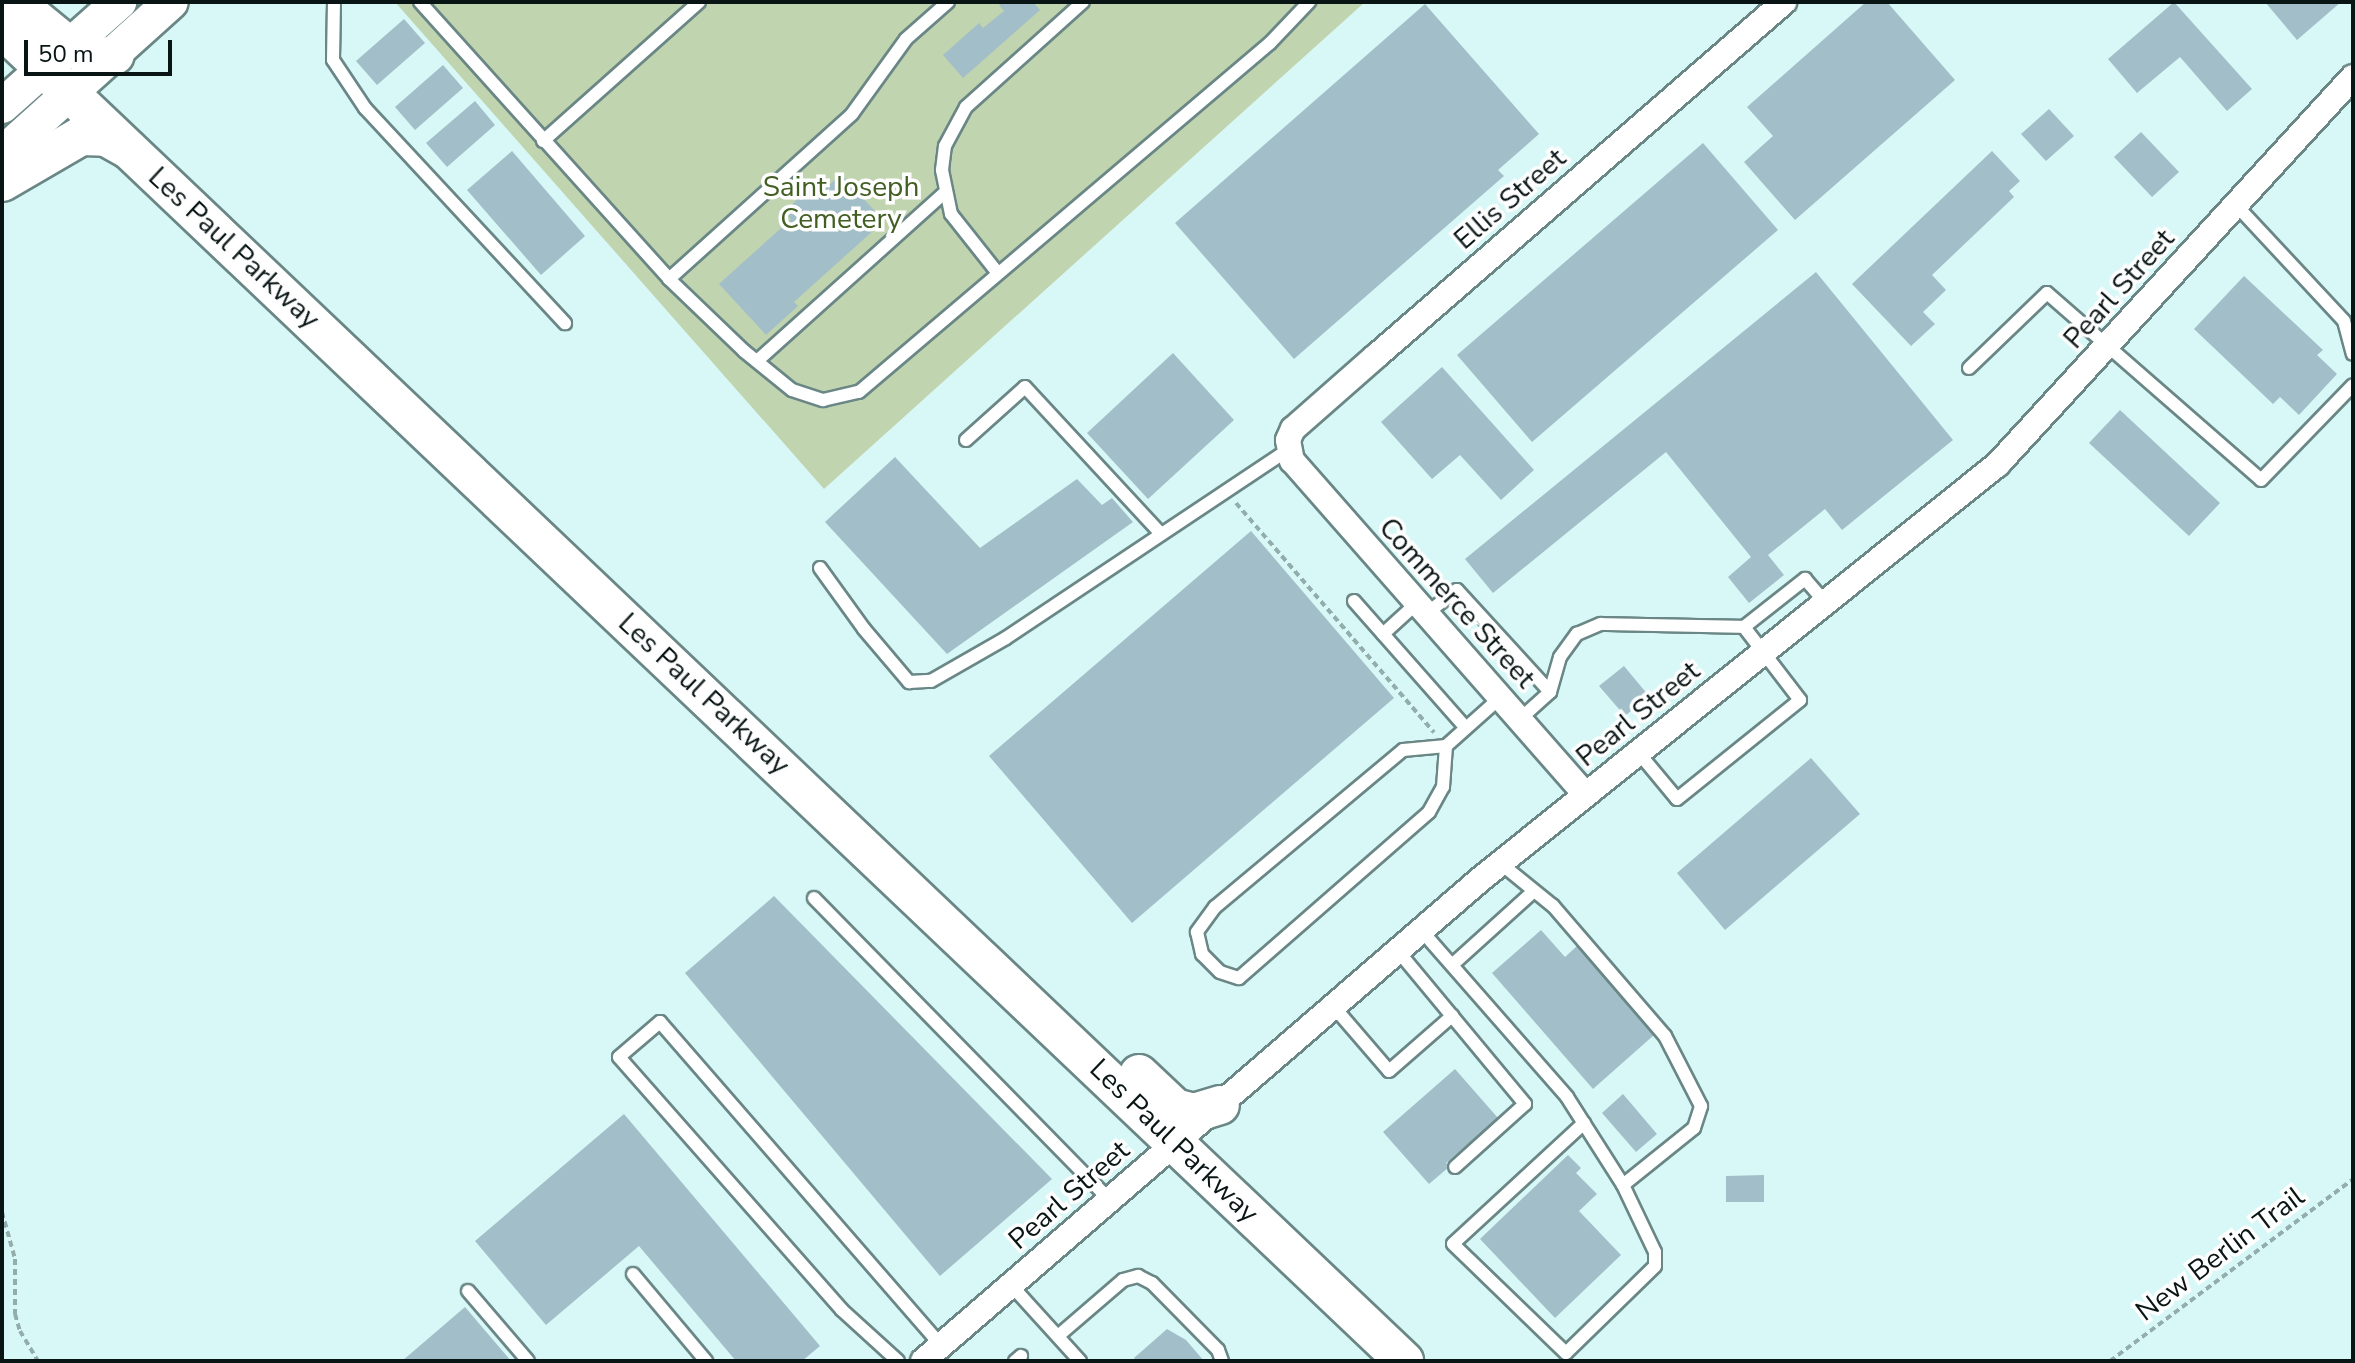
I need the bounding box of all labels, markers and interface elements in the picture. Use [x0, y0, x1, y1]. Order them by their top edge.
scale bar [28, 24, 176, 74]
text: 50 m [38, 38, 94, 70]
street label: Ellis Street [1447, 142, 1573, 256]
street label: Les Paul Parkway [142, 160, 326, 336]
park label: Saint Joseph Cemetery [763, 170, 919, 236]
street label: Pearl Street [2057, 222, 2181, 356]
street label: Commerce Street [1372, 511, 1542, 695]
street label: Les Paul Parkway [612, 606, 796, 782]
street label: Pearl Street [1570, 654, 1706, 774]
street label: Les Paul Parkway [1083, 1052, 1265, 1230]
street label: Pearl Street [1002, 1134, 1136, 1256]
street label: New Berlin Trail [2129, 1180, 2311, 1328]

